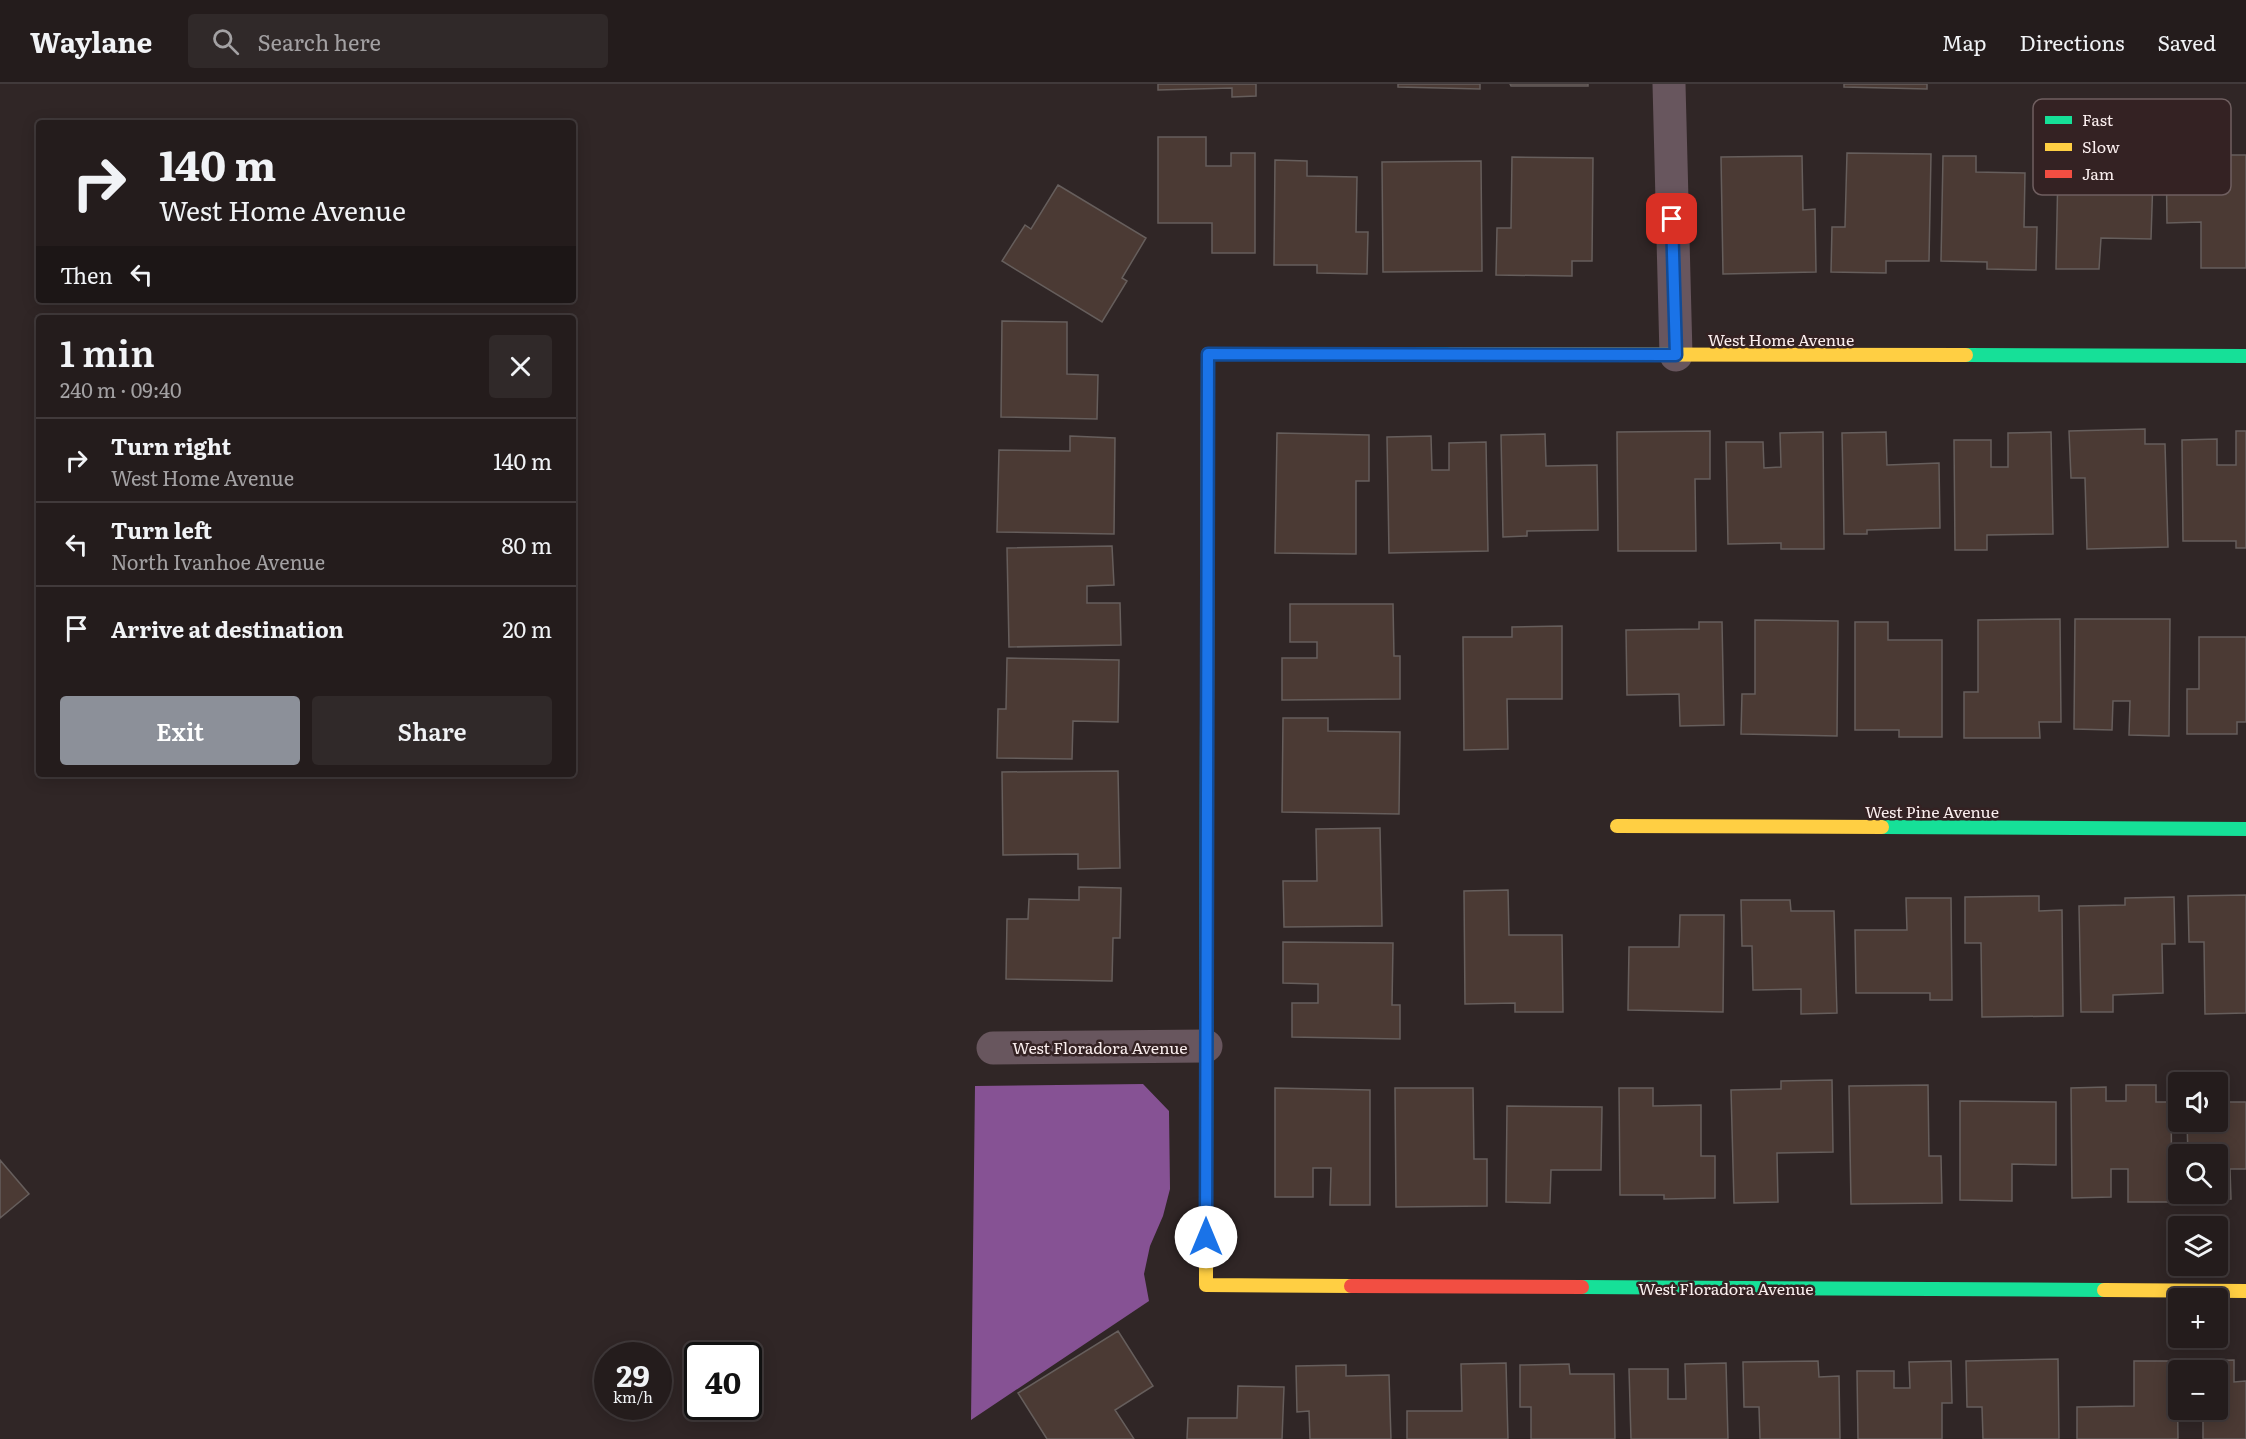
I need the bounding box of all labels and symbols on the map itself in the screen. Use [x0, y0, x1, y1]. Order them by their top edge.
legend [2033, 99, 2231, 195]
text: Fast [2082, 107, 2114, 131]
text: Slow [2082, 134, 2120, 158]
text: Jam [2082, 161, 2115, 185]
pin [1646, 193, 1697, 244]
street label: West Home Avenue [1708, 327, 1854, 351]
street label: West Pine Avenue [1865, 799, 1999, 823]
street label: West Floradora Avenue [1012, 1035, 1188, 1059]
position arrow [1174, 1205, 1238, 1269]
street label: West Floradora Avenue [1638, 1276, 1814, 1300]
speed limit sign: 40 [684, 1342, 762, 1420]

